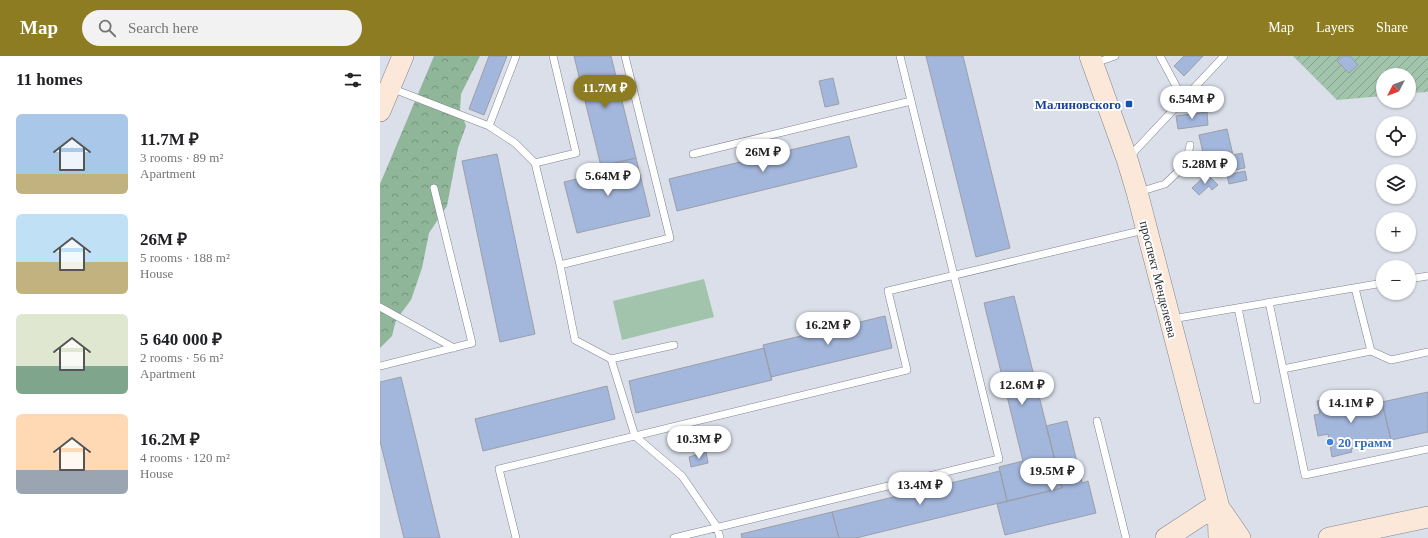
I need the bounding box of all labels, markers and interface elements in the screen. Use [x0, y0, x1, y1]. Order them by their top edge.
search box [82, 10, 362, 46]
text: Map [20, 17, 58, 38]
icon: search [96, 17, 118, 39]
text: Search here [128, 20, 198, 36]
text: Map [1268, 20, 1294, 35]
text: Layers [1316, 20, 1354, 35]
text: Share [1376, 20, 1408, 35]
north arrow [1376, 68, 1416, 108]
map controls [1376, 68, 1416, 300]
icon: filters [342, 69, 364, 91]
text: 11 homes [16, 70, 83, 89]
pin: 11.7M ₽ [568, 75, 642, 109]
text: 11.7M ₽ [582, 80, 628, 95]
pin: 6.54M ₽ [1155, 86, 1229, 120]
text: 6.54M ₽ [1169, 91, 1215, 106]
place label: Малиновского [1035, 97, 1121, 112]
marker: Малиновского [1124, 99, 1134, 109]
button: locate [1376, 116, 1416, 156]
icon: home [48, 130, 96, 178]
text: 11.7M ₽ [140, 130, 199, 149]
pin: 26M ₽ [735, 139, 791, 173]
text: 26M ₽ [745, 144, 781, 159]
text: 3 rooms · 89 m² [140, 150, 223, 165]
pin: 5.28M ₽ [1168, 151, 1242, 185]
text: 5.28M ₽ [1182, 156, 1228, 171]
pin: 5.64M ₽ [571, 163, 645, 197]
button: layers [1376, 164, 1416, 204]
text: Apartment [140, 166, 196, 181]
text: 5.64M ₽ [585, 168, 631, 183]
button: + [1376, 212, 1416, 252]
street label: проспект Менделеева [1137, 219, 1180, 339]
icon: home [48, 230, 96, 278]
text: 26M ₽ [140, 230, 187, 249]
text: 5 rooms · 188 m² [140, 250, 230, 265]
button: − [1376, 260, 1416, 300]
text: House [140, 266, 173, 281]
pin: 16.2M ₽ [791, 312, 865, 346]
text: 16.2M ₽ [805, 317, 851, 332]
icon: home [48, 330, 96, 378]
text: 5 640 000 ₽ [140, 330, 222, 349]
text: 2 rooms · 56 m² [140, 350, 223, 365]
text: Apartment [140, 366, 196, 381]
pin: 12.6M ₽ [985, 372, 1059, 406]
text: 12.6M ₽ [999, 377, 1045, 392]
pin: 14.1M ₽ [1314, 390, 1388, 424]
text: 14.1M ₽ [1328, 395, 1374, 410]
pin: 10.3M ₽ [662, 426, 736, 460]
icon: home [48, 430, 96, 478]
text: 16.2M ₽ [140, 430, 200, 449]
text: 10.3M ₽ [676, 431, 722, 446]
place label: 20 грамм [1338, 435, 1392, 450]
marker: 20 грамм [1325, 437, 1335, 447]
text: 4 rooms · 120 m² [140, 450, 230, 465]
pin: 19.5M ₽ [1015, 458, 1089, 492]
text: 19.5M ₽ [1029, 463, 1075, 478]
text: House [140, 466, 173, 481]
pin: 13.4M ₽ [883, 472, 957, 506]
text: 13.4M ₽ [897, 477, 943, 492]

